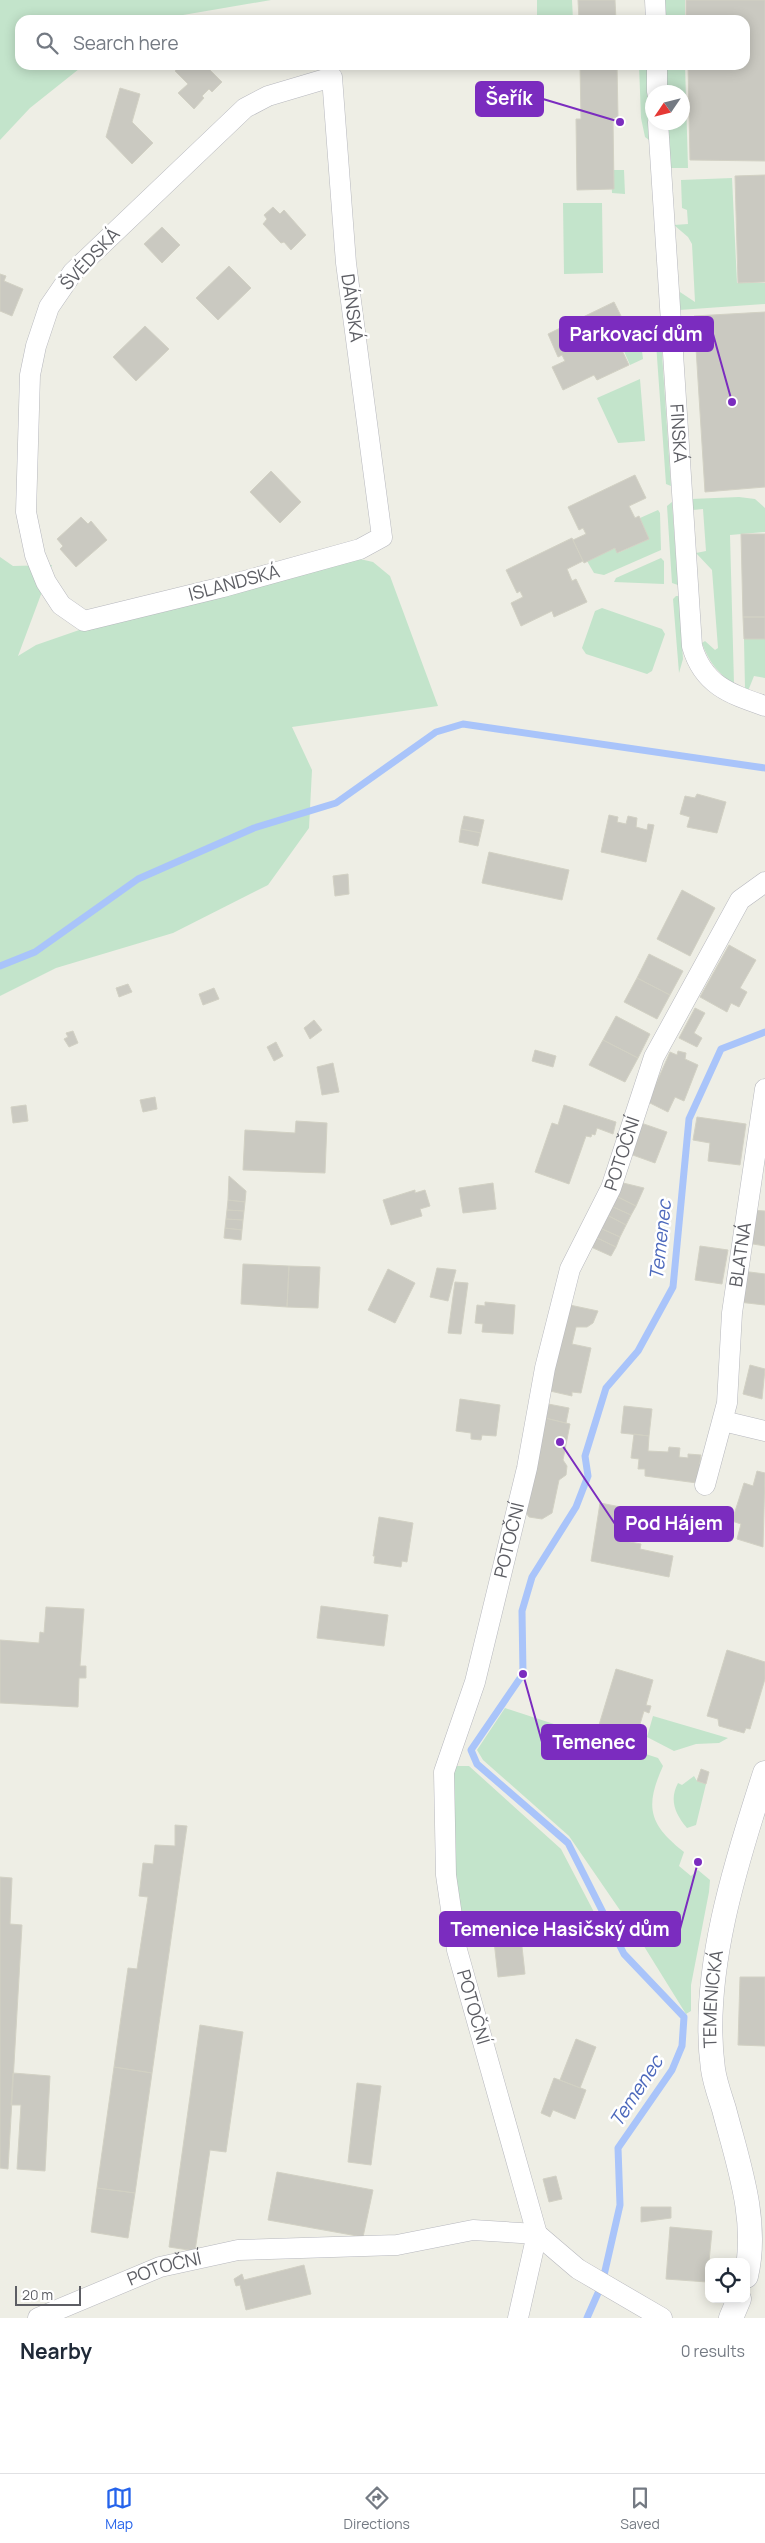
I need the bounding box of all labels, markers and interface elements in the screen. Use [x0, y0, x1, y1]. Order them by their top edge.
search box [15, 15, 750, 70]
icon: search [33, 29, 61, 57]
text: Search here [73, 30, 179, 56]
callout: Šeřík [476, 82, 543, 116]
text: Šeřík [485, 85, 533, 111]
north arrow [645, 85, 690, 130]
street label: ŠVÉDSKÁ [54, 221, 125, 295]
street label: DÁNSKÁ [336, 272, 370, 344]
callout: Parkovací dům [560, 317, 713, 351]
text: Parkovací dům [569, 321, 703, 347]
street label: FINSKÁ [665, 403, 693, 464]
street label: ISLANDSKÁ [185, 558, 283, 606]
street label: POTOČNÍ [598, 1113, 645, 1194]
water label: Temenec [643, 1197, 677, 1281]
street label: BLATNÁ [723, 1220, 756, 1288]
street label: POTOČNÍ [488, 1500, 529, 1580]
callout: Pod Hájem [615, 1507, 733, 1541]
text: Pod Hájem [625, 1510, 723, 1536]
callout: Temenec [542, 1725, 646, 1759]
text: Temenec [552, 1729, 636, 1755]
callout: Temenice Hasičský dům [440, 1912, 680, 1946]
text: Temenice Hasičský dům [450, 1916, 670, 1942]
street label: TEMENICKÁ [697, 1948, 728, 2049]
street label: POTOČNÍ [452, 1967, 496, 2047]
water label: Temenec [603, 2049, 670, 2132]
street label: POTOČNÍ [123, 2245, 204, 2290]
map controls [705, 2258, 750, 2303]
button: locate [705, 2258, 750, 2303]
scale bar [15, 2283, 81, 2306]
text: 20 m [22, 2285, 53, 2304]
text: Nearby [20, 2337, 92, 2365]
text: 0 results [681, 2340, 745, 2362]
tab: Map [105, 2484, 133, 2533]
tab: Directions [344, 2484, 410, 2533]
tab: Saved [620, 2484, 660, 2533]

